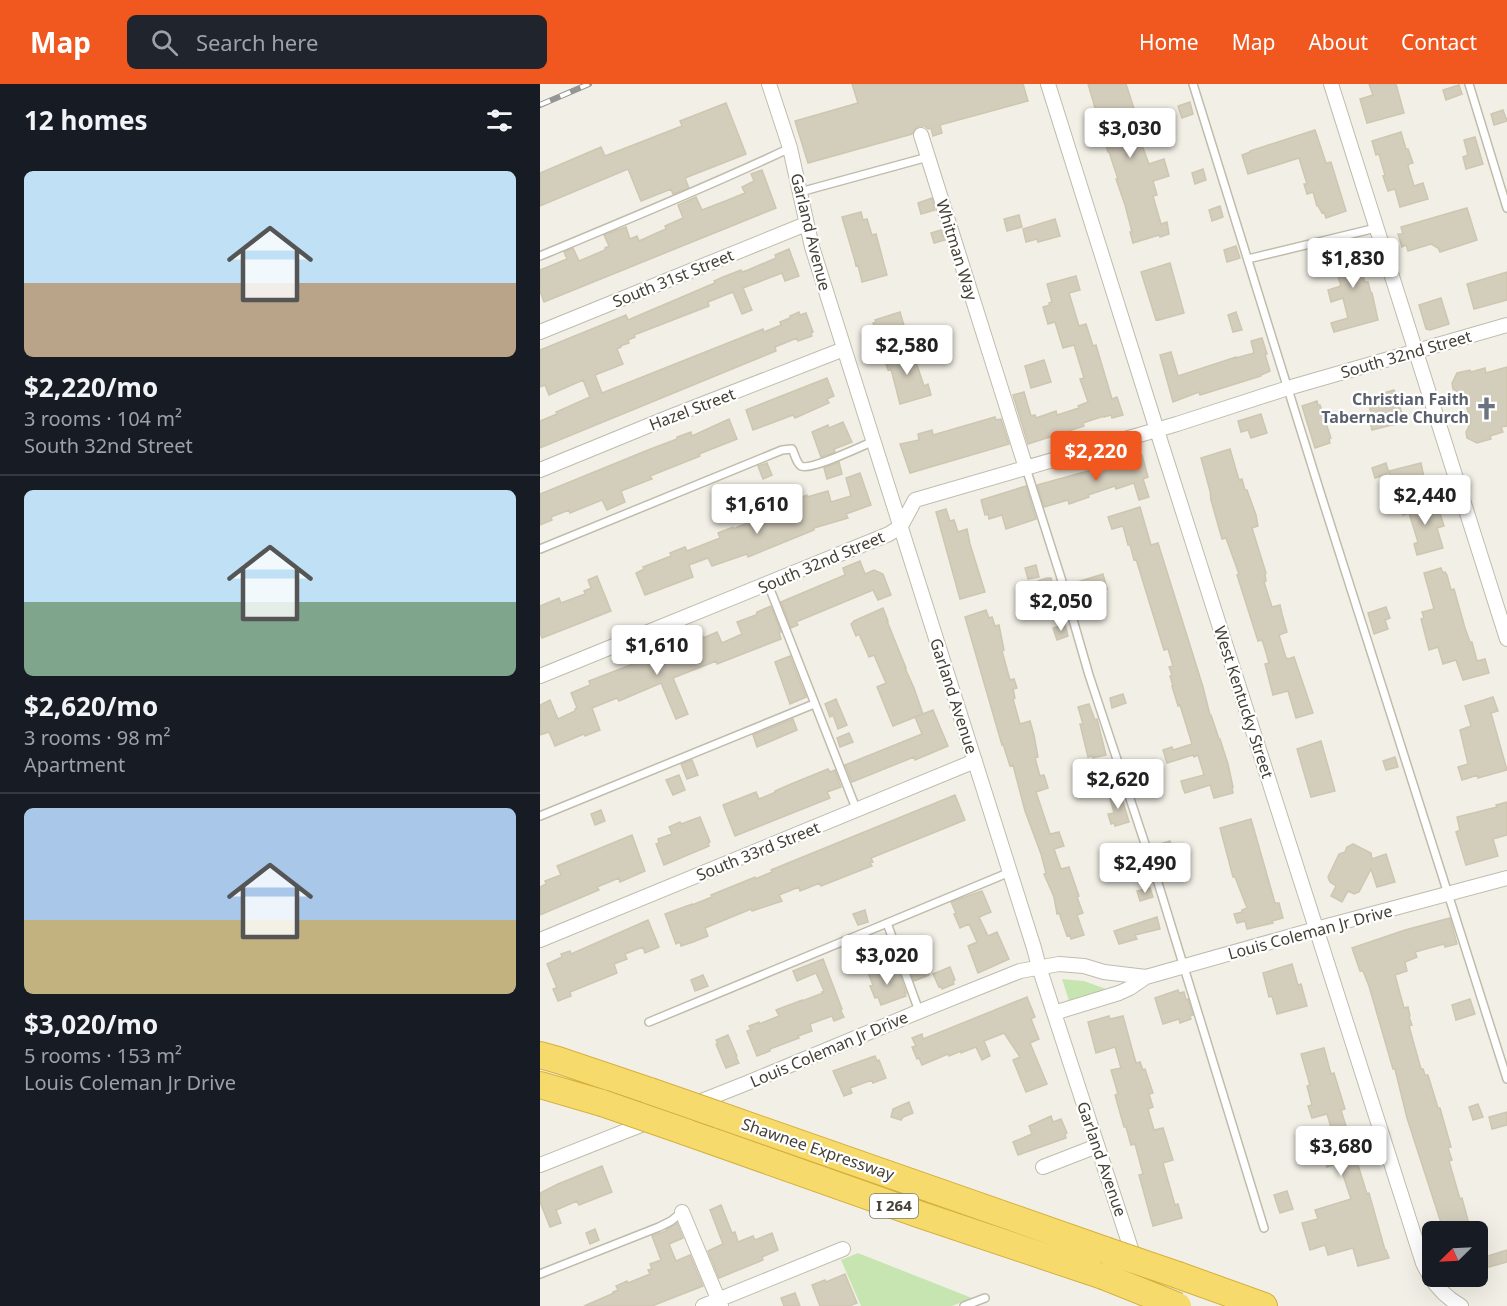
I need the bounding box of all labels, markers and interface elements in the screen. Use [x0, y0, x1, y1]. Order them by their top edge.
search box [127, 15, 547, 69]
text: Map [30, 23, 91, 61]
icon: search [148, 26, 181, 59]
text: Search here [196, 27, 318, 57]
text: Home [1139, 28, 1199, 56]
text: Map [1232, 28, 1275, 56]
text: About [1308, 28, 1368, 56]
text: Contact [1401, 28, 1477, 56]
text: 12 homes [24, 102, 148, 138]
icon: filters [483, 104, 516, 137]
pin: $3,030 [1081, 108, 1179, 159]
text: $3,030 [1099, 114, 1161, 141]
street label: Garland Avenue [786, 171, 836, 293]
street label: Whitman Way [931, 197, 983, 304]
icon: home [216, 210, 324, 318]
pin: $1,830 [1304, 238, 1402, 289]
street label: South 31st Street [609, 244, 737, 312]
text: $1,830 [1322, 244, 1384, 271]
pin: $2,580 [858, 325, 956, 376]
street label: South 32nd Street [1338, 325, 1474, 383]
text: $2,580 [876, 331, 938, 358]
text: $2,220/mo [24, 369, 158, 405]
street label: Hazel Street [646, 382, 738, 435]
place label: Christian Faith Tabernacle Church [1321, 388, 1469, 428]
church icon: Christian Faith Tabernacle Church [1474, 395, 1500, 421]
text: 3 rooms · 104 m² [24, 405, 182, 432]
pin: $2,220 [1047, 431, 1145, 482]
text: South 32nd Street [24, 432, 193, 459]
text: $2,220 [1065, 437, 1127, 464]
pin: $2,440 [1376, 475, 1474, 526]
text: $2,440 [1394, 481, 1456, 508]
pin: $1,610 [708, 484, 806, 535]
text: $1,610 [726, 490, 788, 517]
street label: South 32nd Street [755, 525, 888, 599]
icon: home [216, 529, 324, 637]
pin: $2,050 [1012, 581, 1110, 632]
text: $2,050 [1030, 587, 1092, 614]
street label: West Kentucky Street [1209, 623, 1279, 781]
pin: $1,610 [608, 625, 706, 676]
text: $1,610 [626, 631, 688, 658]
street label: Garland Avenue [925, 635, 983, 757]
text: $2,620/mo [24, 688, 158, 724]
text: 3 rooms · 98 m² [24, 724, 171, 751]
text: Apartment [24, 751, 125, 778]
pin: $2,620 [1069, 759, 1167, 810]
text: $2,620 [1087, 765, 1149, 792]
street label: South 33rd Street [693, 816, 823, 886]
pin: $2,490 [1096, 843, 1194, 894]
icon: home [216, 847, 324, 955]
text: $2,490 [1114, 849, 1176, 876]
street label: Louis Coleman Jr Drive [1225, 899, 1395, 965]
pin: $3,020 [838, 935, 936, 986]
text: $3,020 [856, 941, 918, 968]
text: $3,020/mo [24, 1006, 158, 1042]
street label: Louis Coleman Jr Drive [747, 1006, 911, 1092]
text: 5 rooms · 153 m² [24, 1042, 182, 1069]
text: Louis Coleman Jr Drive [24, 1069, 236, 1096]
street label: Garland Avenue [1072, 1098, 1132, 1220]
street label: Shawnee Expressway [739, 1113, 898, 1186]
pin: $3,680 [1292, 1126, 1390, 1177]
text: $3,680 [1310, 1132, 1372, 1159]
road number: I 264 [870, 1194, 918, 1218]
north arrow [1422, 1221, 1488, 1287]
map controls [1422, 1221, 1488, 1287]

